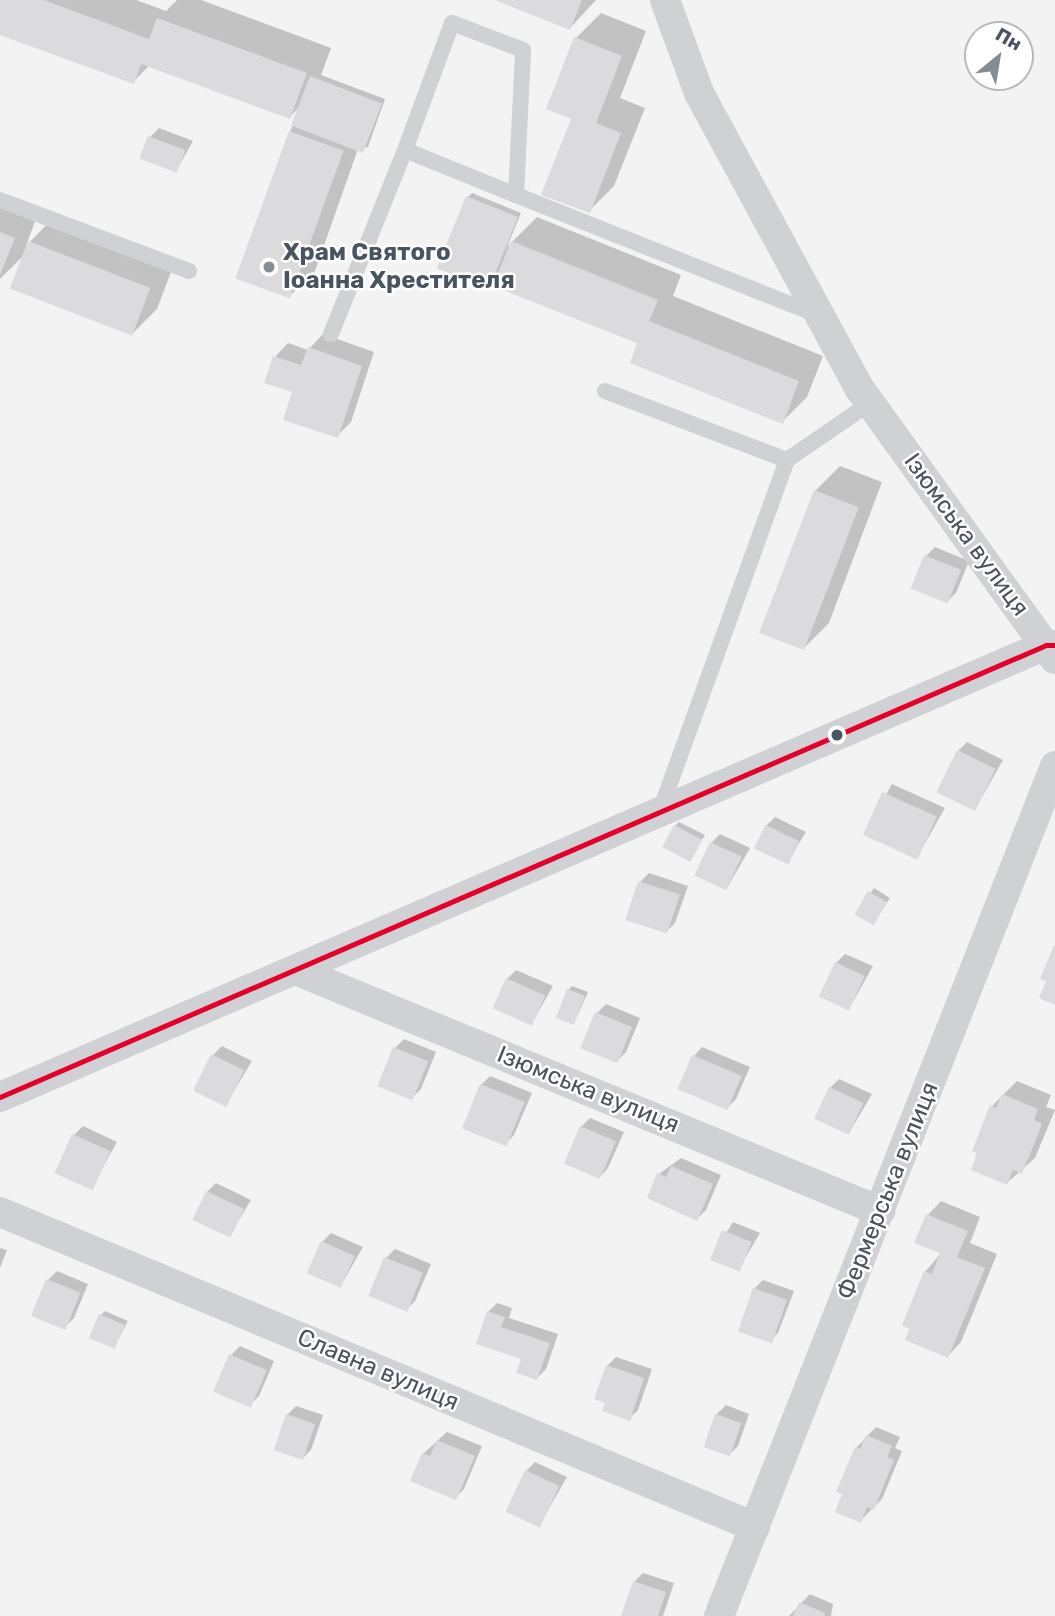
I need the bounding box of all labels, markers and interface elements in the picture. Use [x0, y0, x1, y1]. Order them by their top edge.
north arrow [964, 21, 1034, 91]
text: Пн [992, 23, 1026, 56]
place label: Храм Святого Іоанна Хрестителя [283, 239, 515, 295]
marker: Храм Святого Іоанна Хрестителя [261, 259, 277, 275]
street label: Ізюмська вулиця [897, 448, 1035, 622]
unlabelled marker [830, 728, 844, 742]
street label: Ізюмська вулиця [493, 1040, 683, 1140]
street label: Фермерська вулиця [831, 1078, 945, 1304]
street label: Славна вулиця [293, 1323, 463, 1417]

